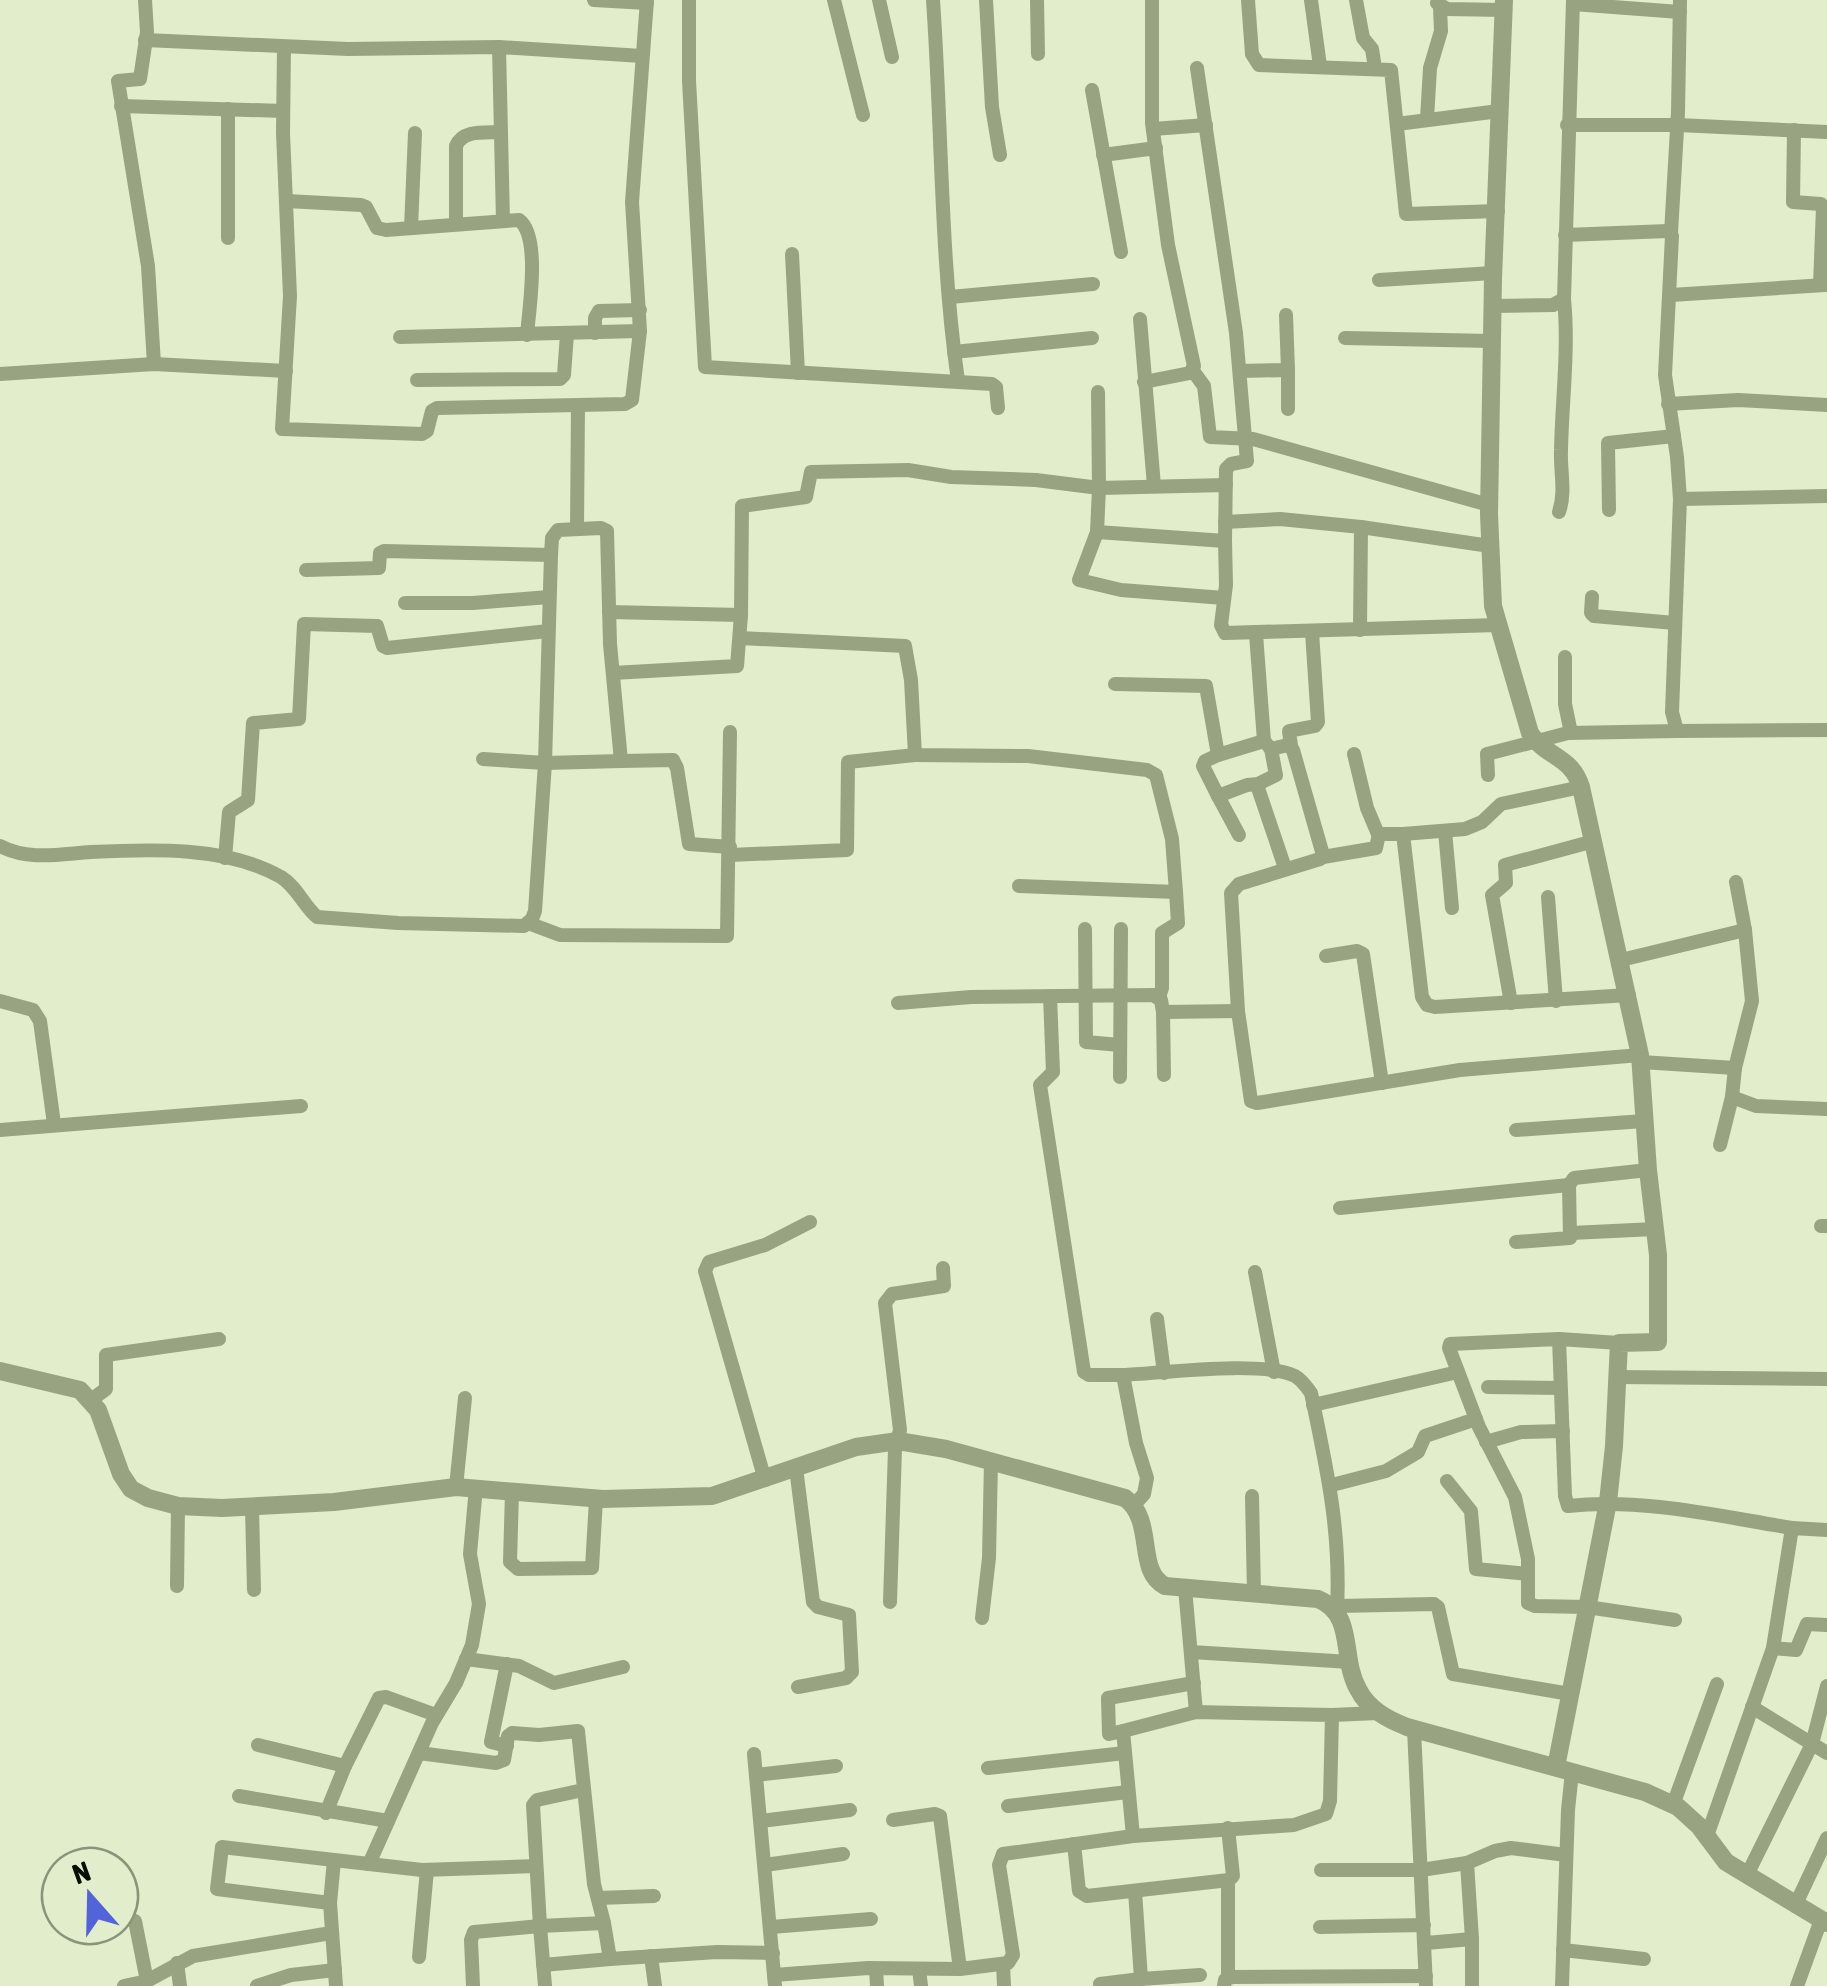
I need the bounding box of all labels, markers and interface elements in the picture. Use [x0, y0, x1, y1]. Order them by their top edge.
north arrow [40, 1846, 140, 1946]
text: N [68, 1855, 95, 1890]

